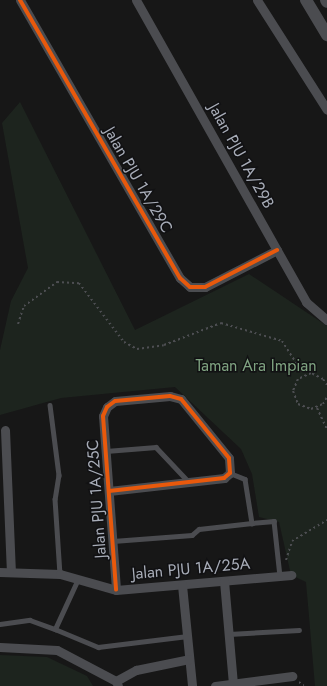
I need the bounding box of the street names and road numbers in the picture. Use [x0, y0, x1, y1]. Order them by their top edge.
street label: Jalan PJU 1A/29B [204, 100, 278, 212]
street label: Jalan PJU 1A/29C [100, 124, 176, 236]
street label: Jalan PJU 1A/25C [83, 439, 111, 559]
street label: Jalan PJU 1A/25A [131, 554, 251, 584]

